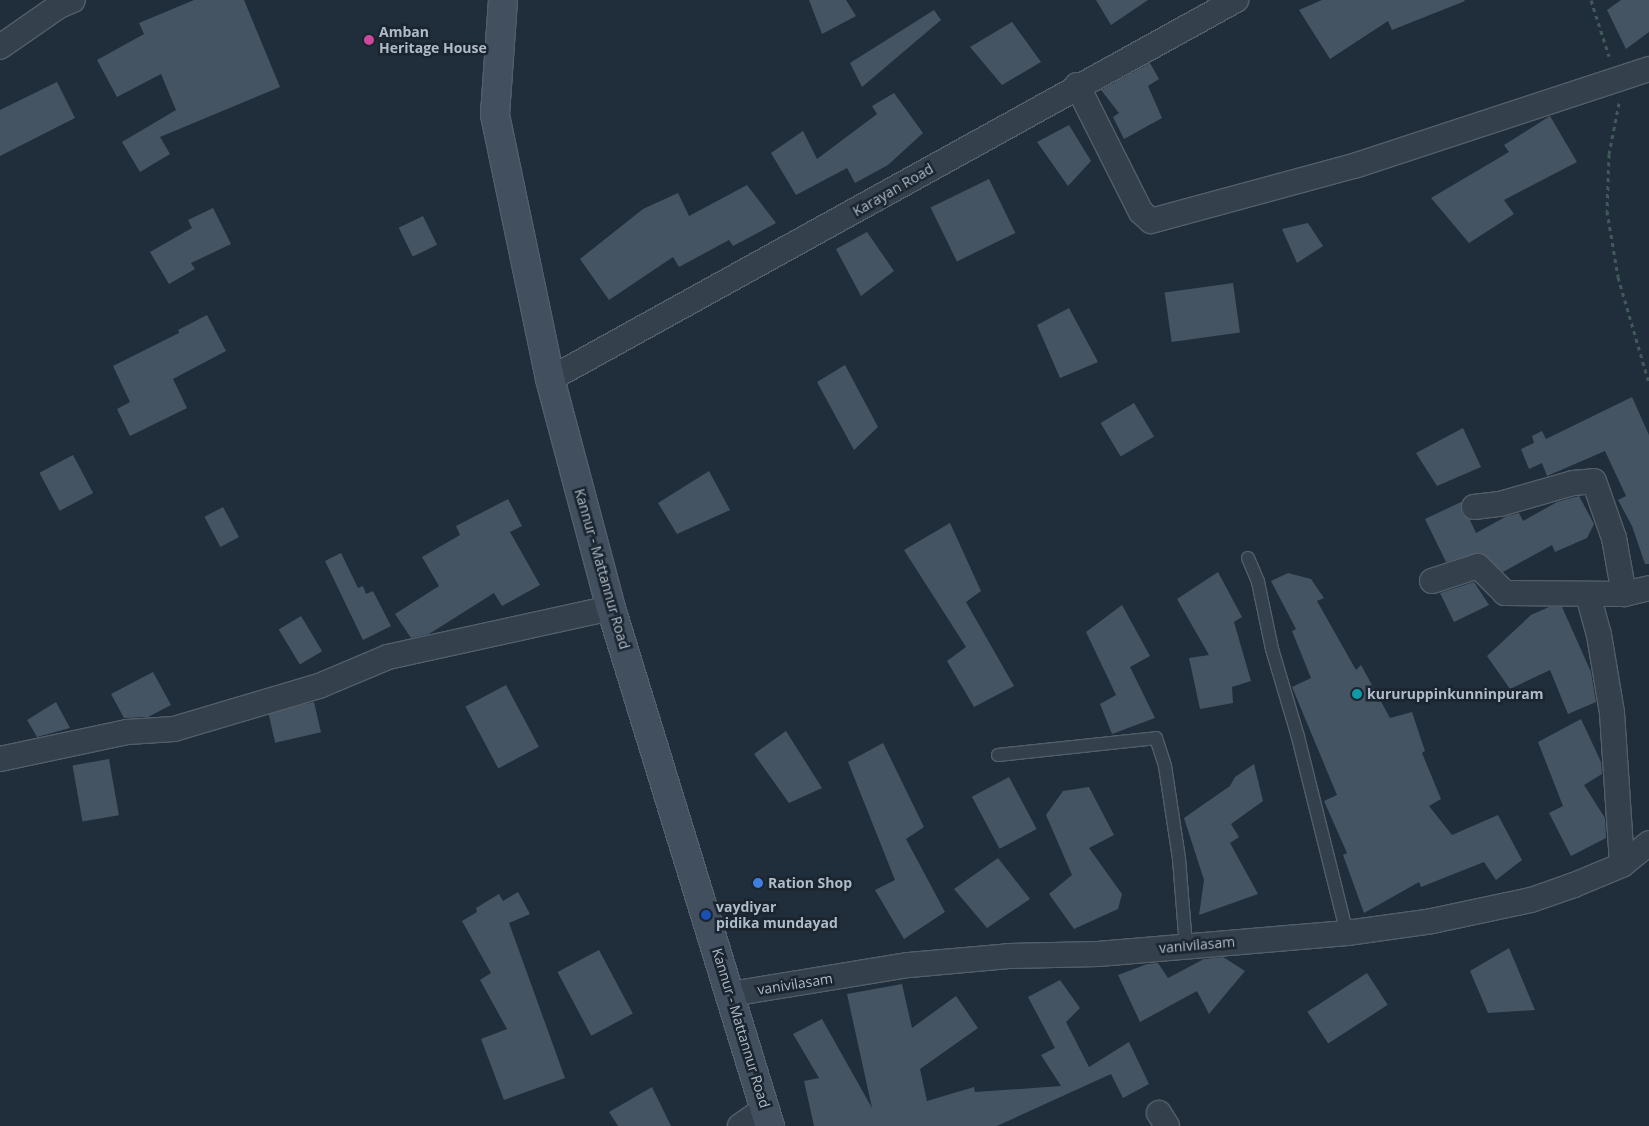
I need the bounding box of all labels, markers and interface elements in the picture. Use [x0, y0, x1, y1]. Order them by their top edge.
place label: Amban Heritage House [379, 24, 487, 56]
marker: Amban Heritage House [363, 34, 375, 46]
street label: Karayan Road [850, 160, 936, 220]
street label: Kannur - Mattannur Road [571, 487, 633, 651]
place label: kururuppinkunninpuram [1367, 686, 1544, 702]
marker: kururuppinkunninpuram [1351, 688, 1363, 700]
place label: Ration Shop [768, 875, 852, 891]
marker: Ration Shop [752, 877, 764, 889]
place label: vaydiyar pidika mundayad [716, 899, 838, 932]
marker: vaydiyar pidika mundayad [700, 909, 712, 921]
street label: vanivilasam [1158, 933, 1236, 957]
street label: Kannur - Mattannur Road [709, 946, 773, 1110]
street label: vanivilasam [756, 970, 834, 998]

